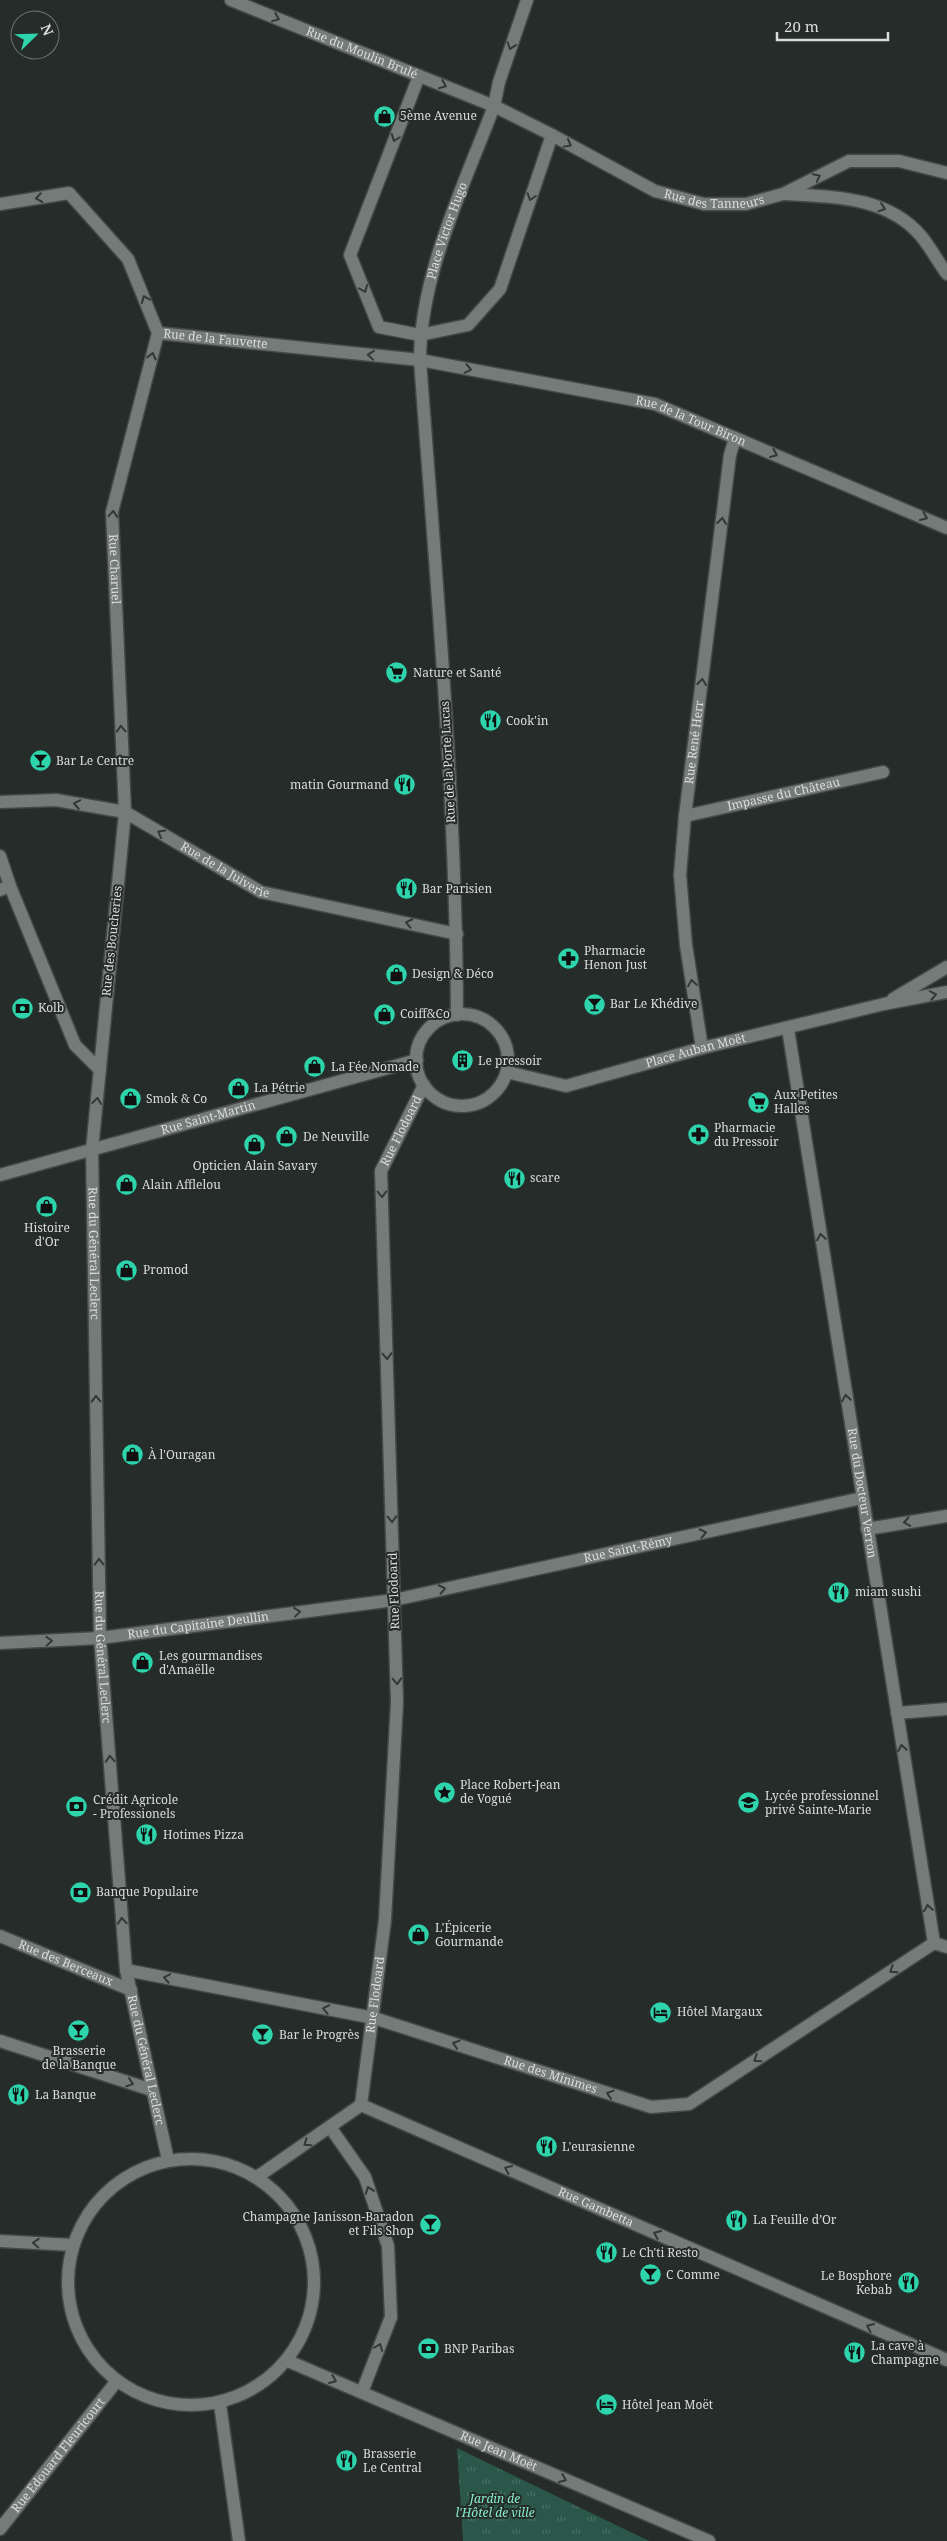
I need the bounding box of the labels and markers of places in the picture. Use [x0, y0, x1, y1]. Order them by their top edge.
shop icon: 5ème Avenue [372, 104, 396, 128]
place label: 5ème Avenue [400, 107, 477, 124]
supermarket icon: Nature et Santé [385, 661, 409, 685]
place label: Nature et Santé [413, 664, 501, 681]
restaurant icon: Cook'in [478, 709, 502, 733]
place label: Cook'in [506, 712, 549, 729]
bar icon: Bar Le Centre [28, 749, 52, 773]
place label: Bar Le Centre [56, 752, 134, 769]
restaurant icon: matin Gourmand [393, 773, 417, 797]
place label: matin Gourmand [290, 776, 390, 793]
restaurant icon: Bar Parisien [394, 877, 418, 901]
place label: Bar Parisien [422, 880, 493, 897]
place label: Pharmacie Henon Just [584, 942, 647, 973]
pharmacy icon: Pharmacie Henon Just [556, 946, 580, 970]
shop icon: Design & Déco [384, 962, 408, 986]
place label: Design & Déco [412, 965, 494, 982]
bar icon: Bar Le Khédive [582, 992, 606, 1016]
place label: Bar Le Khédive [610, 995, 697, 1012]
bank icon: Kolb [10, 996, 34, 1020]
place label: Kolb [38, 999, 64, 1016]
shop icon: Coiff&Co [372, 1002, 396, 1026]
place label: Coiff&Co [400, 1005, 450, 1022]
building icon: Le pressoir [450, 1049, 474, 1073]
place label: Le pressoir [478, 1052, 542, 1069]
shop icon: La Fée Nomade [303, 1055, 327, 1079]
place label: La Fée Nomade [331, 1058, 419, 1075]
shop icon: La Pétrie [226, 1076, 250, 1100]
place label: La Pétrie [254, 1079, 305, 1096]
place label: Aux Petites Halles [774, 1086, 838, 1117]
shop icon: Smok & Co [118, 1087, 142, 1111]
place label: Smok & Co [146, 1090, 207, 1107]
supermarket icon: Aux Petites Halles [746, 1090, 770, 1114]
place label: Pharmacie du Pressoir [714, 1119, 779, 1150]
pharmacy icon: Pharmacie du Pressoir [686, 1123, 710, 1147]
shop icon: De Neuville [275, 1125, 299, 1149]
place label: De Neuville [303, 1128, 369, 1145]
shop icon: Opticien Alain Savary [243, 1133, 267, 1157]
place label: Opticien Alain Savary [193, 1157, 317, 1174]
restaurant icon: scare [502, 1166, 526, 1190]
place label: scare [530, 1169, 560, 1186]
shop icon: Alain Afflelou [114, 1173, 138, 1197]
place label: Alain Afflelou [142, 1176, 221, 1193]
shop icon: Histoire d'Or [35, 1195, 59, 1219]
place label: Histoire d'Or [24, 1219, 70, 1250]
shop icon: Promod [115, 1258, 139, 1282]
place label: Promod [143, 1261, 189, 1278]
shop icon: À l'Ouragan [120, 1443, 144, 1467]
place label: À l'Ouragan [148, 1446, 216, 1463]
restaurant icon: miam sushi [827, 1580, 851, 1604]
place label: miam sushi [855, 1583, 921, 1600]
place label: Les gourmandises d'Amaëlle [159, 1647, 262, 1678]
shop icon: Les gourmandises d'Amaëlle [131, 1651, 155, 1675]
place label: Place Robert-Jean de Vogué [460, 1776, 561, 1807]
place icon: Place Robert-Jean de Vogué [432, 1780, 456, 1804]
place label: Lycée professionnel privé Sainte-Marie [765, 1787, 879, 1818]
place label: Crédit Agricole - Professionels [93, 1791, 178, 1822]
school or university icon: Lycée professionnel privé Sainte-Marie [737, 1791, 761, 1815]
bank icon: Crédit Agricole - Professionels [65, 1795, 89, 1819]
restaurant icon: Hotimes Pizza [135, 1823, 159, 1847]
place label: Hotimes Pizza [163, 1826, 244, 1843]
bank icon: Banque Populaire [68, 1880, 92, 1904]
place label: Banque Populaire [96, 1883, 198, 1900]
place label: L'Épicerie Gourmande [435, 1919, 503, 1950]
shop icon: L'Épicerie Gourmande [407, 1923, 431, 1947]
hotel icon: Hôtel Margaux [649, 2000, 673, 2024]
place label: Hôtel Margaux [677, 2003, 762, 2020]
bar icon: Brasserie de la Banque [67, 2018, 91, 2042]
bar icon: Bar le Progrès [251, 2023, 275, 2047]
place label: Bar le Progrès [279, 2026, 359, 2043]
place label: Brasserie de la Banque [42, 2042, 116, 2073]
restaurant icon: La Banque [7, 2083, 31, 2107]
place label: La Banque [35, 2086, 96, 2103]
restaurant icon: L'eurasienne [534, 2135, 558, 2159]
place label: L'eurasienne [562, 2138, 635, 2155]
place label: Champagne Janisson-Baradon et Fils Shop [242, 2208, 414, 2239]
restaurant icon: La Feuille d’Or [725, 2208, 749, 2232]
place label: La Feuille d’Or [753, 2211, 837, 2228]
bar icon: Champagne Janisson-Baradon et Fils Shop [418, 2212, 442, 2236]
restaurant icon: Le Ch'ti Resto [594, 2241, 618, 2265]
place label: Le Ch'ti Resto [622, 2244, 698, 2261]
bar icon: C Comme [638, 2263, 662, 2287]
place label: C Comme [666, 2266, 720, 2283]
place label: Le Bosphore Kebab [821, 2267, 892, 2298]
restaurant icon: Le Bosphore Kebab [896, 2271, 920, 2295]
bank icon: BNP Paribas [416, 2337, 440, 2361]
place label: La cave à Champagne [871, 2337, 939, 2368]
place label: BNP Paribas [444, 2340, 514, 2357]
restaurant icon: La cave à Champagne [843, 2341, 867, 2365]
hotel icon: Hôtel Jean Moët [594, 2393, 618, 2417]
place label: Hôtel Jean Moët [622, 2396, 713, 2413]
place label: Brasserie Le Central [363, 2445, 422, 2476]
restaurant icon: Brasserie Le Central [335, 2449, 359, 2473]

